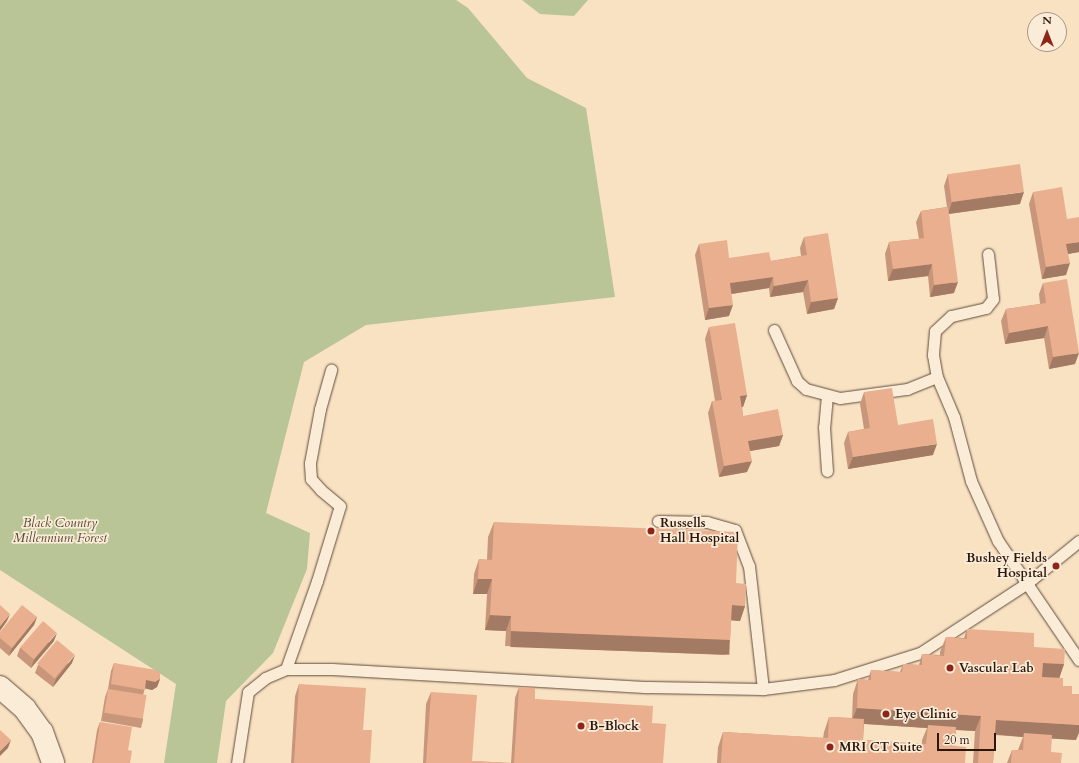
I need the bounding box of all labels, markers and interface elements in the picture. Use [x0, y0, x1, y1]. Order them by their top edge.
north arrow [1027, 12, 1067, 52]
text: N [1042, 13, 1052, 28]
park label: Black Country Millennium Forest [13, 516, 107, 547]
place label: Russells Hall Hospital [660, 516, 739, 547]
marker: Russells Hall Hospital [645, 525, 657, 537]
place label: Bushey Fields Hospital [966, 551, 1047, 582]
marker: Bushey Fields Hospital [1050, 560, 1062, 572]
place label: Vascular Lab [959, 660, 1034, 676]
marker: Vascular Lab [944, 662, 956, 674]
place label: Eye Clinic [895, 706, 957, 722]
marker: Eye Clinic [880, 708, 892, 720]
place label: B-Block [589, 718, 639, 734]
marker: B-Block [576, 721, 586, 731]
scale bar [939, 725, 998, 751]
text: 20 m [944, 732, 970, 748]
place label: MRI CT Suite [839, 739, 922, 755]
marker: MRI CT Suite [824, 741, 836, 753]

